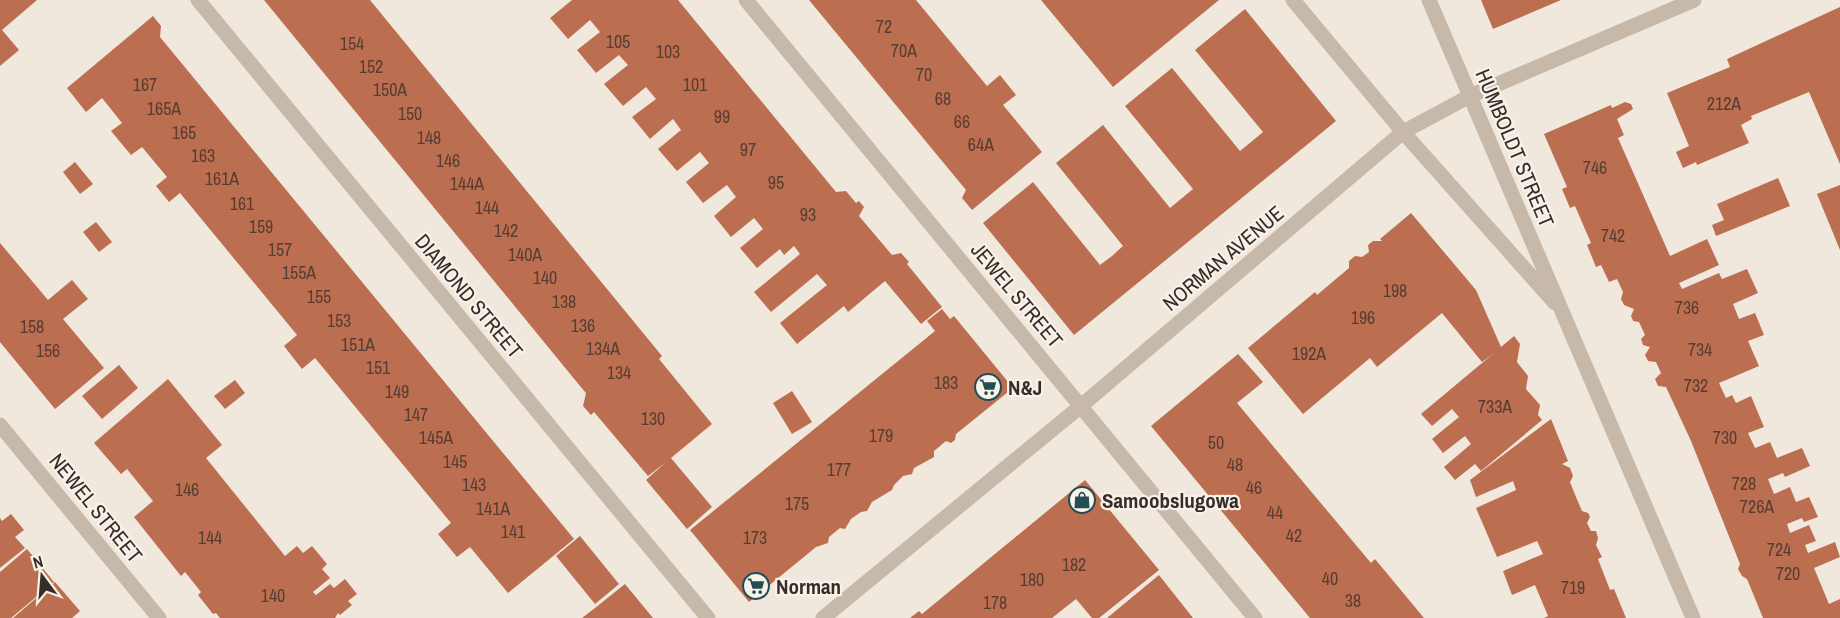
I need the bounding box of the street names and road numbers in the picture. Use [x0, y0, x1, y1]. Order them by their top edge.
street label: HUMBOLDT STREET [1469, 65, 1562, 232]
street label: NORMAN AVENUE [1156, 199, 1290, 317]
street label: DIAMOND STREET [408, 228, 530, 365]
street label: JEWEL STREET [964, 236, 1070, 354]
street label: NEWEL STREET [43, 447, 150, 569]

